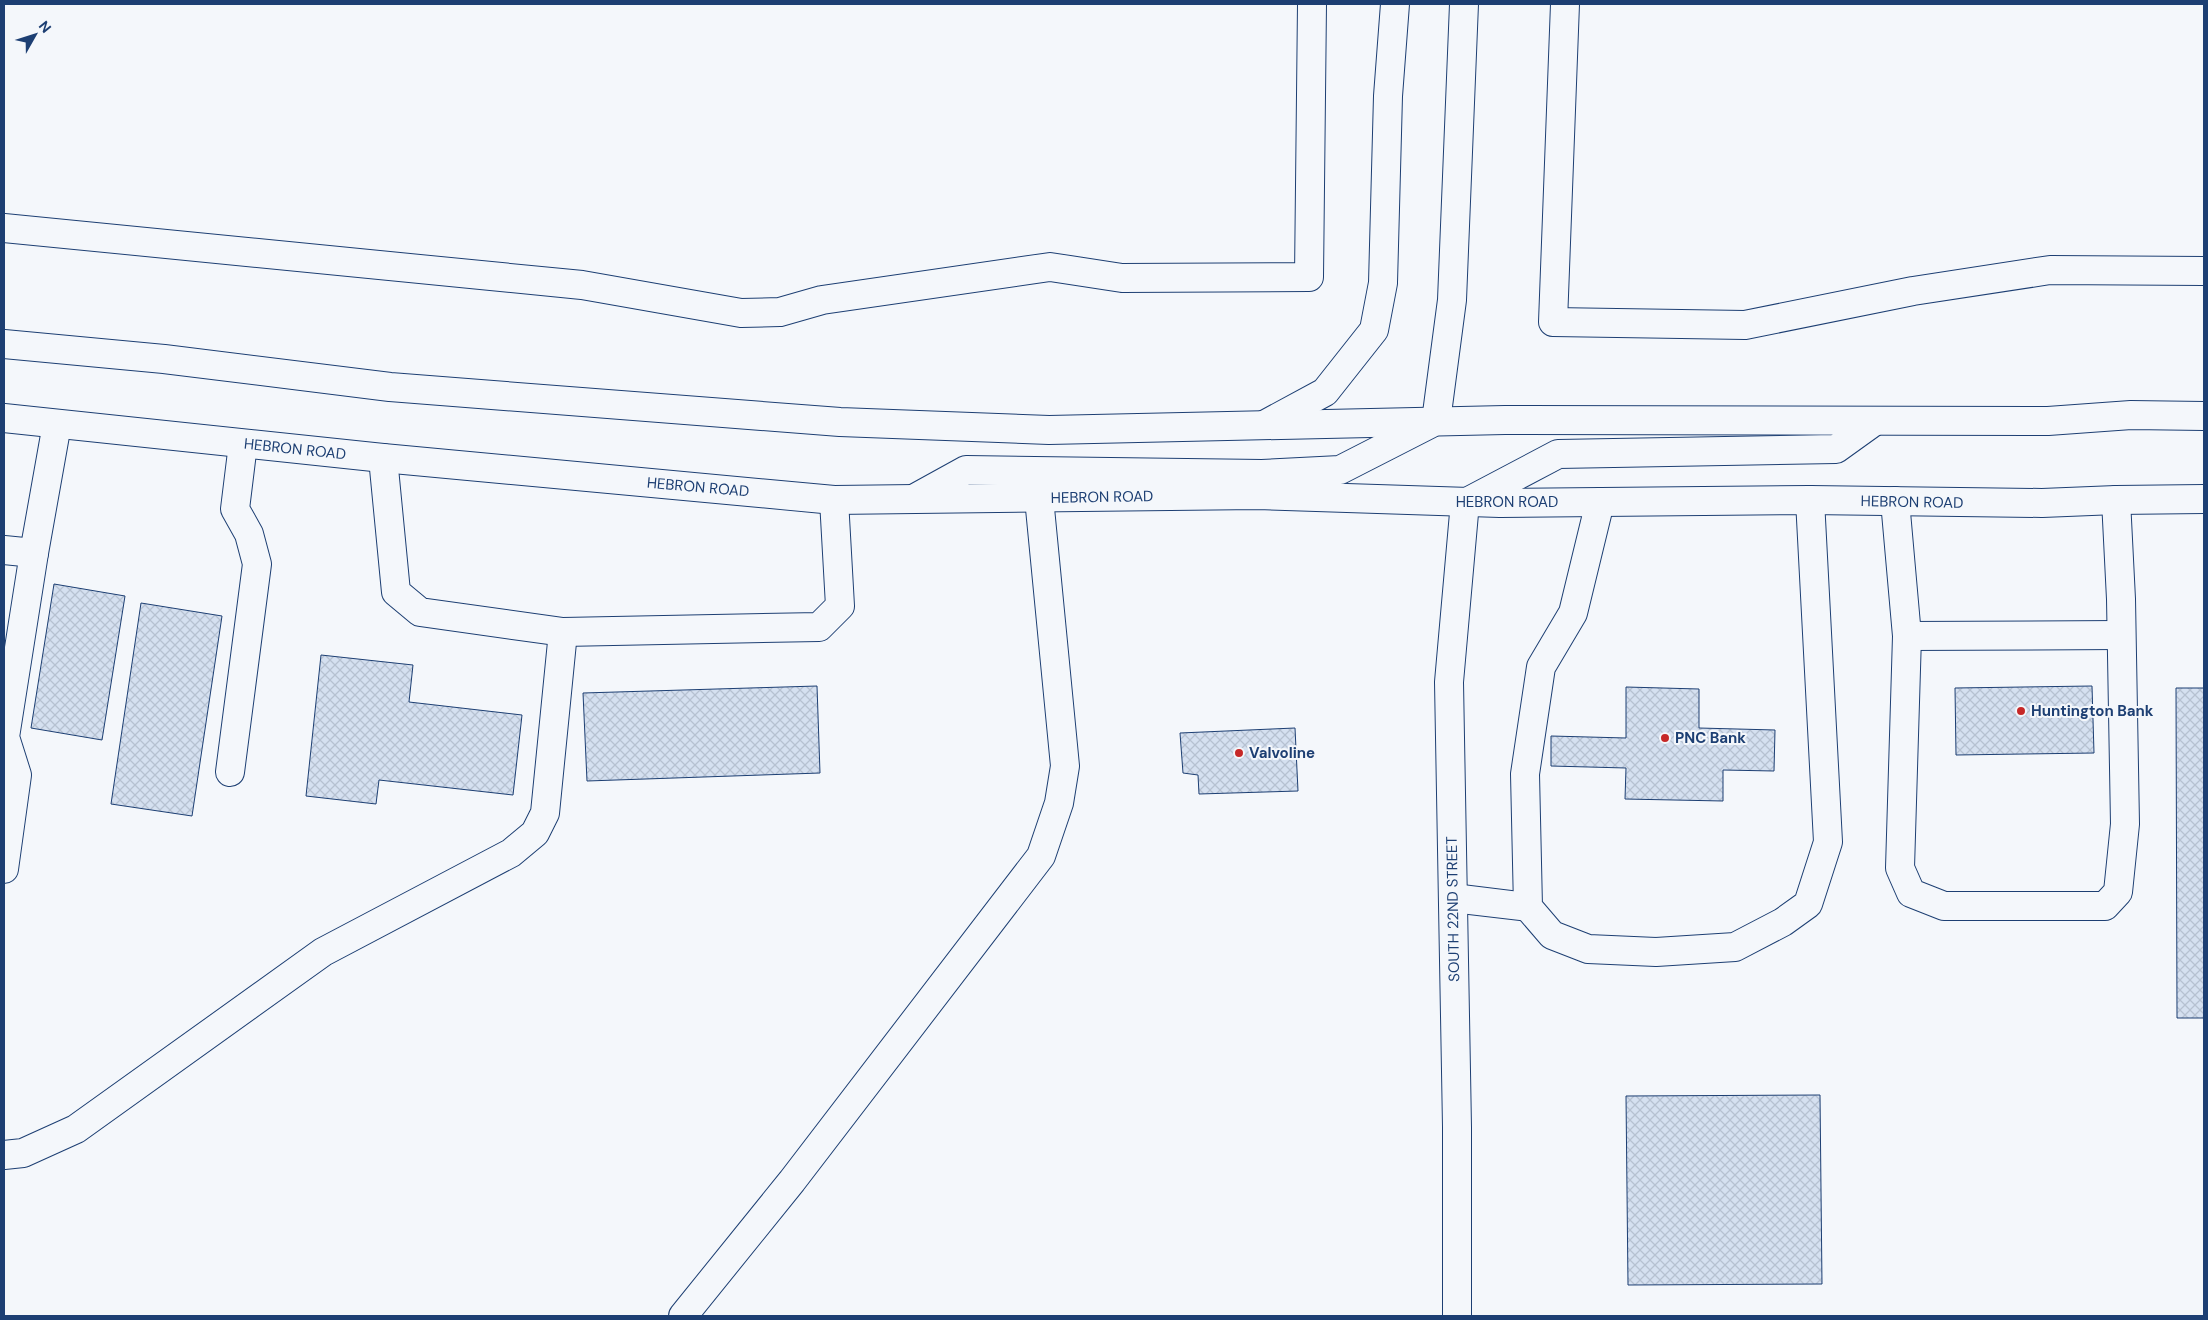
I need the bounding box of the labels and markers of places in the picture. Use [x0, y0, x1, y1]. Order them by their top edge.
place label: Huntington Bank [2031, 701, 2154, 721]
marker: Huntington Bank [2015, 705, 2027, 717]
place label: PNC Bank [1675, 728, 1746, 748]
marker: PNC Bank [1659, 732, 1671, 744]
place label: Valvoline [1249, 743, 1315, 763]
marker: Valvoline [1233, 747, 1245, 759]

